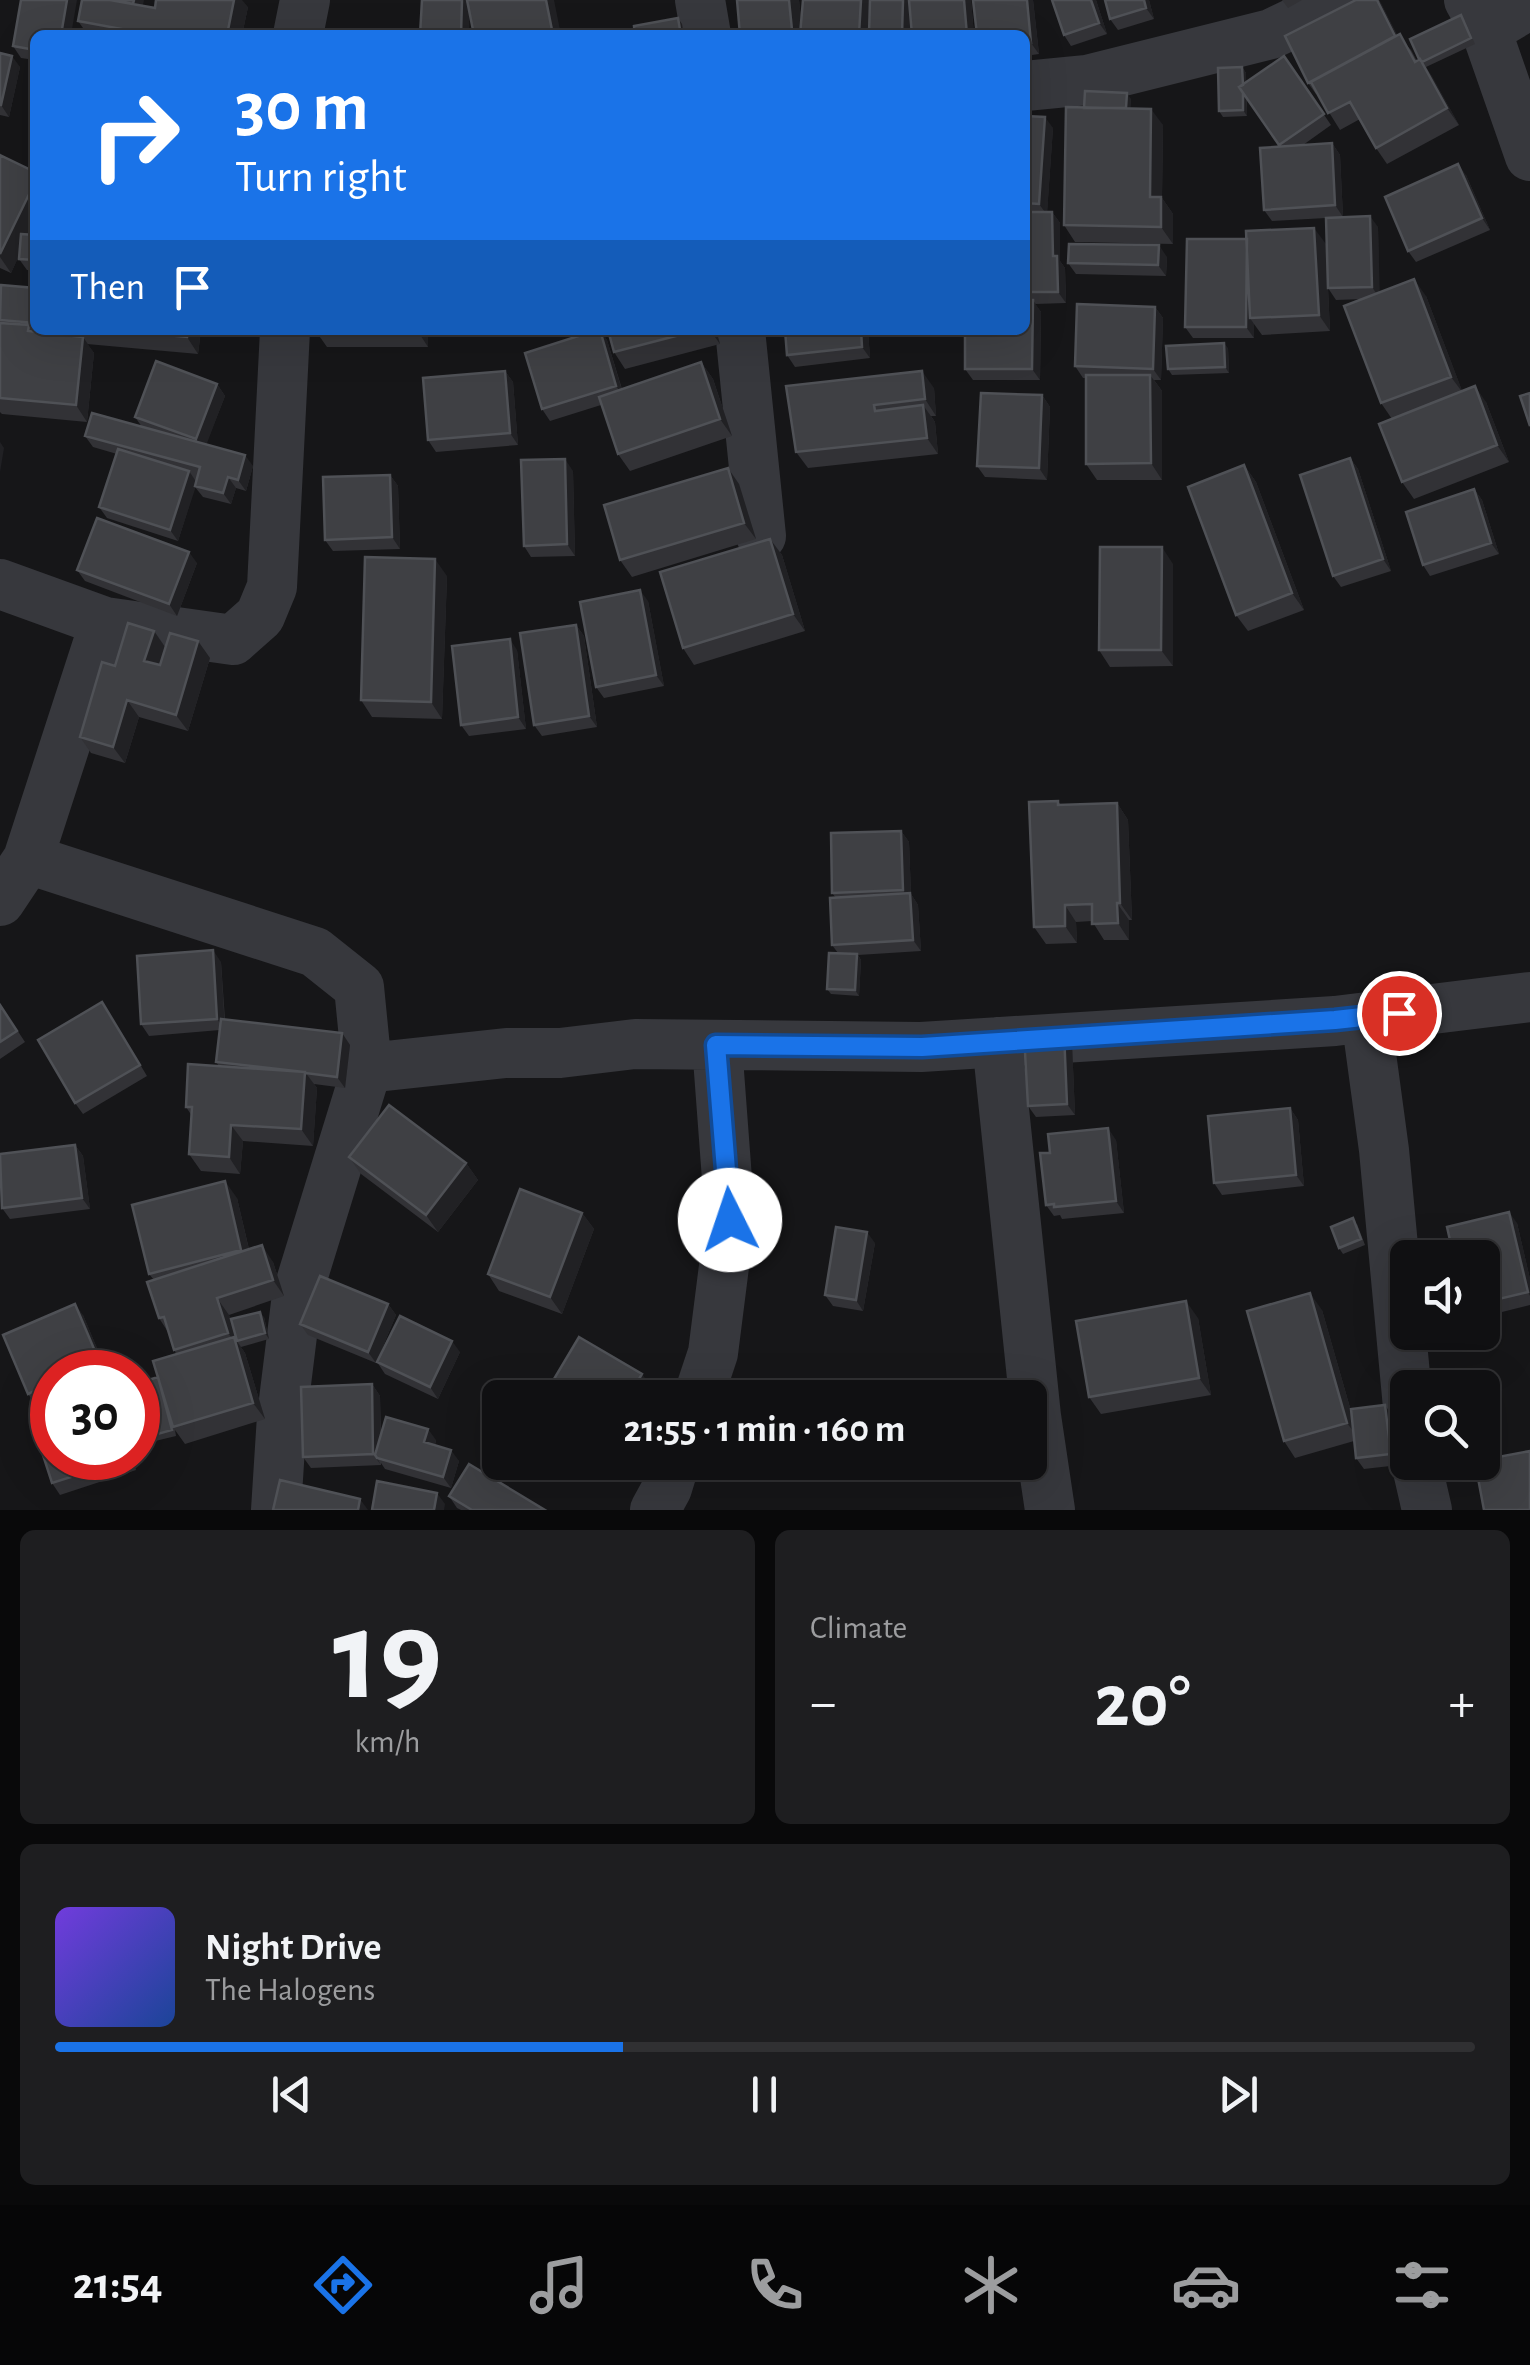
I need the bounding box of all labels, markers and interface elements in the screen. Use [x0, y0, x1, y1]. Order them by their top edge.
icon: right [70, 70, 200, 200]
text: 30 m [235, 73, 369, 143]
text: Turn right [235, 155, 407, 200]
icon: arrive [165, 260, 220, 315]
text: Then [70, 269, 145, 307]
pin [1357, 971, 1442, 1056]
icon: arrive [1372, 986, 1427, 1041]
position arrow [678, 1168, 782, 1272]
map controls [1390, 1240, 1500, 1480]
button: sound [1390, 1240, 1500, 1350]
speed limit sign: 30 [30, 1350, 160, 1480]
button: search [1390, 1370, 1500, 1480]
text: 21:55 · 1 min · 160 m [624, 1411, 905, 1449]
text: 19 [333, 1593, 442, 1723]
text: Climate [810, 1612, 907, 1644]
text: 20° [1094, 1665, 1191, 1740]
text: − [810, 1676, 836, 1731]
text: + [1449, 1676, 1475, 1731]
text: km/h [354, 1726, 421, 1758]
text: Night Drive [205, 1929, 381, 1967]
text: The Halogens [205, 1974, 375, 2006]
icon: previous [264, 2067, 319, 2122]
icon: pause [737, 2067, 792, 2122]
icon: next [1211, 2067, 1266, 2122]
icon: directions [308, 2250, 378, 2320]
icon: music [524, 2250, 594, 2320]
icon: phone [740, 2250, 810, 2320]
icon: climate [956, 2250, 1026, 2320]
icon: car [1171, 2250, 1241, 2320]
icon: filters [1387, 2250, 1457, 2320]
text: 21:54 [73, 2262, 163, 2307]

